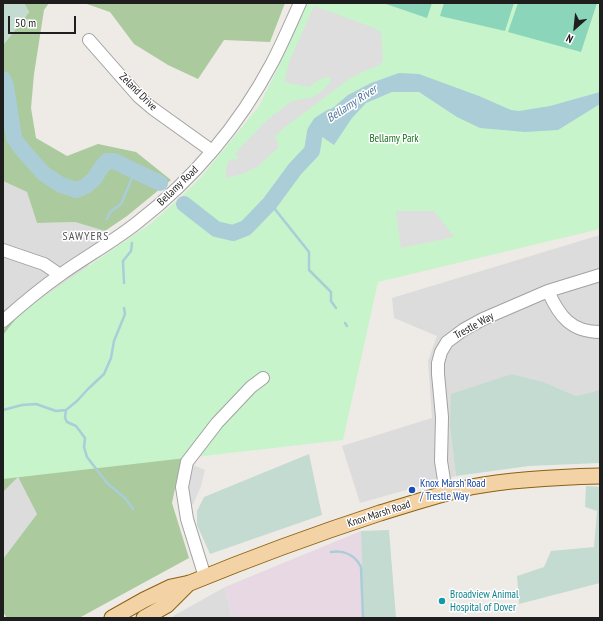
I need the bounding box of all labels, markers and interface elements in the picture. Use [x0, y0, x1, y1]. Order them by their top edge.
scale bar [10, 8, 78, 34]
north arrow [555, 8, 595, 48]
text: 50 m [15, 15, 36, 30]
text: N [564, 31, 575, 46]
street label: Zeland Drive [116, 70, 160, 114]
water label: Bellamy River [324, 82, 380, 126]
park label: Bellamy Park [369, 132, 419, 146]
street label: Bellamy Road [155, 163, 201, 209]
district label: SAWYERS [63, 230, 109, 244]
street label: Trestle Way [452, 310, 496, 342]
place label: Knox Marsh Road / Trestle Way [420, 477, 486, 503]
marker: Knox Marsh Road / Trestle Way [407, 485, 417, 495]
street label: Knox Marsh Road [346, 498, 412, 530]
place label: Broadview Animal Hospital of Dover [450, 588, 519, 614]
marker: Broadview Animal Hospital of Dover [437, 596, 447, 606]

